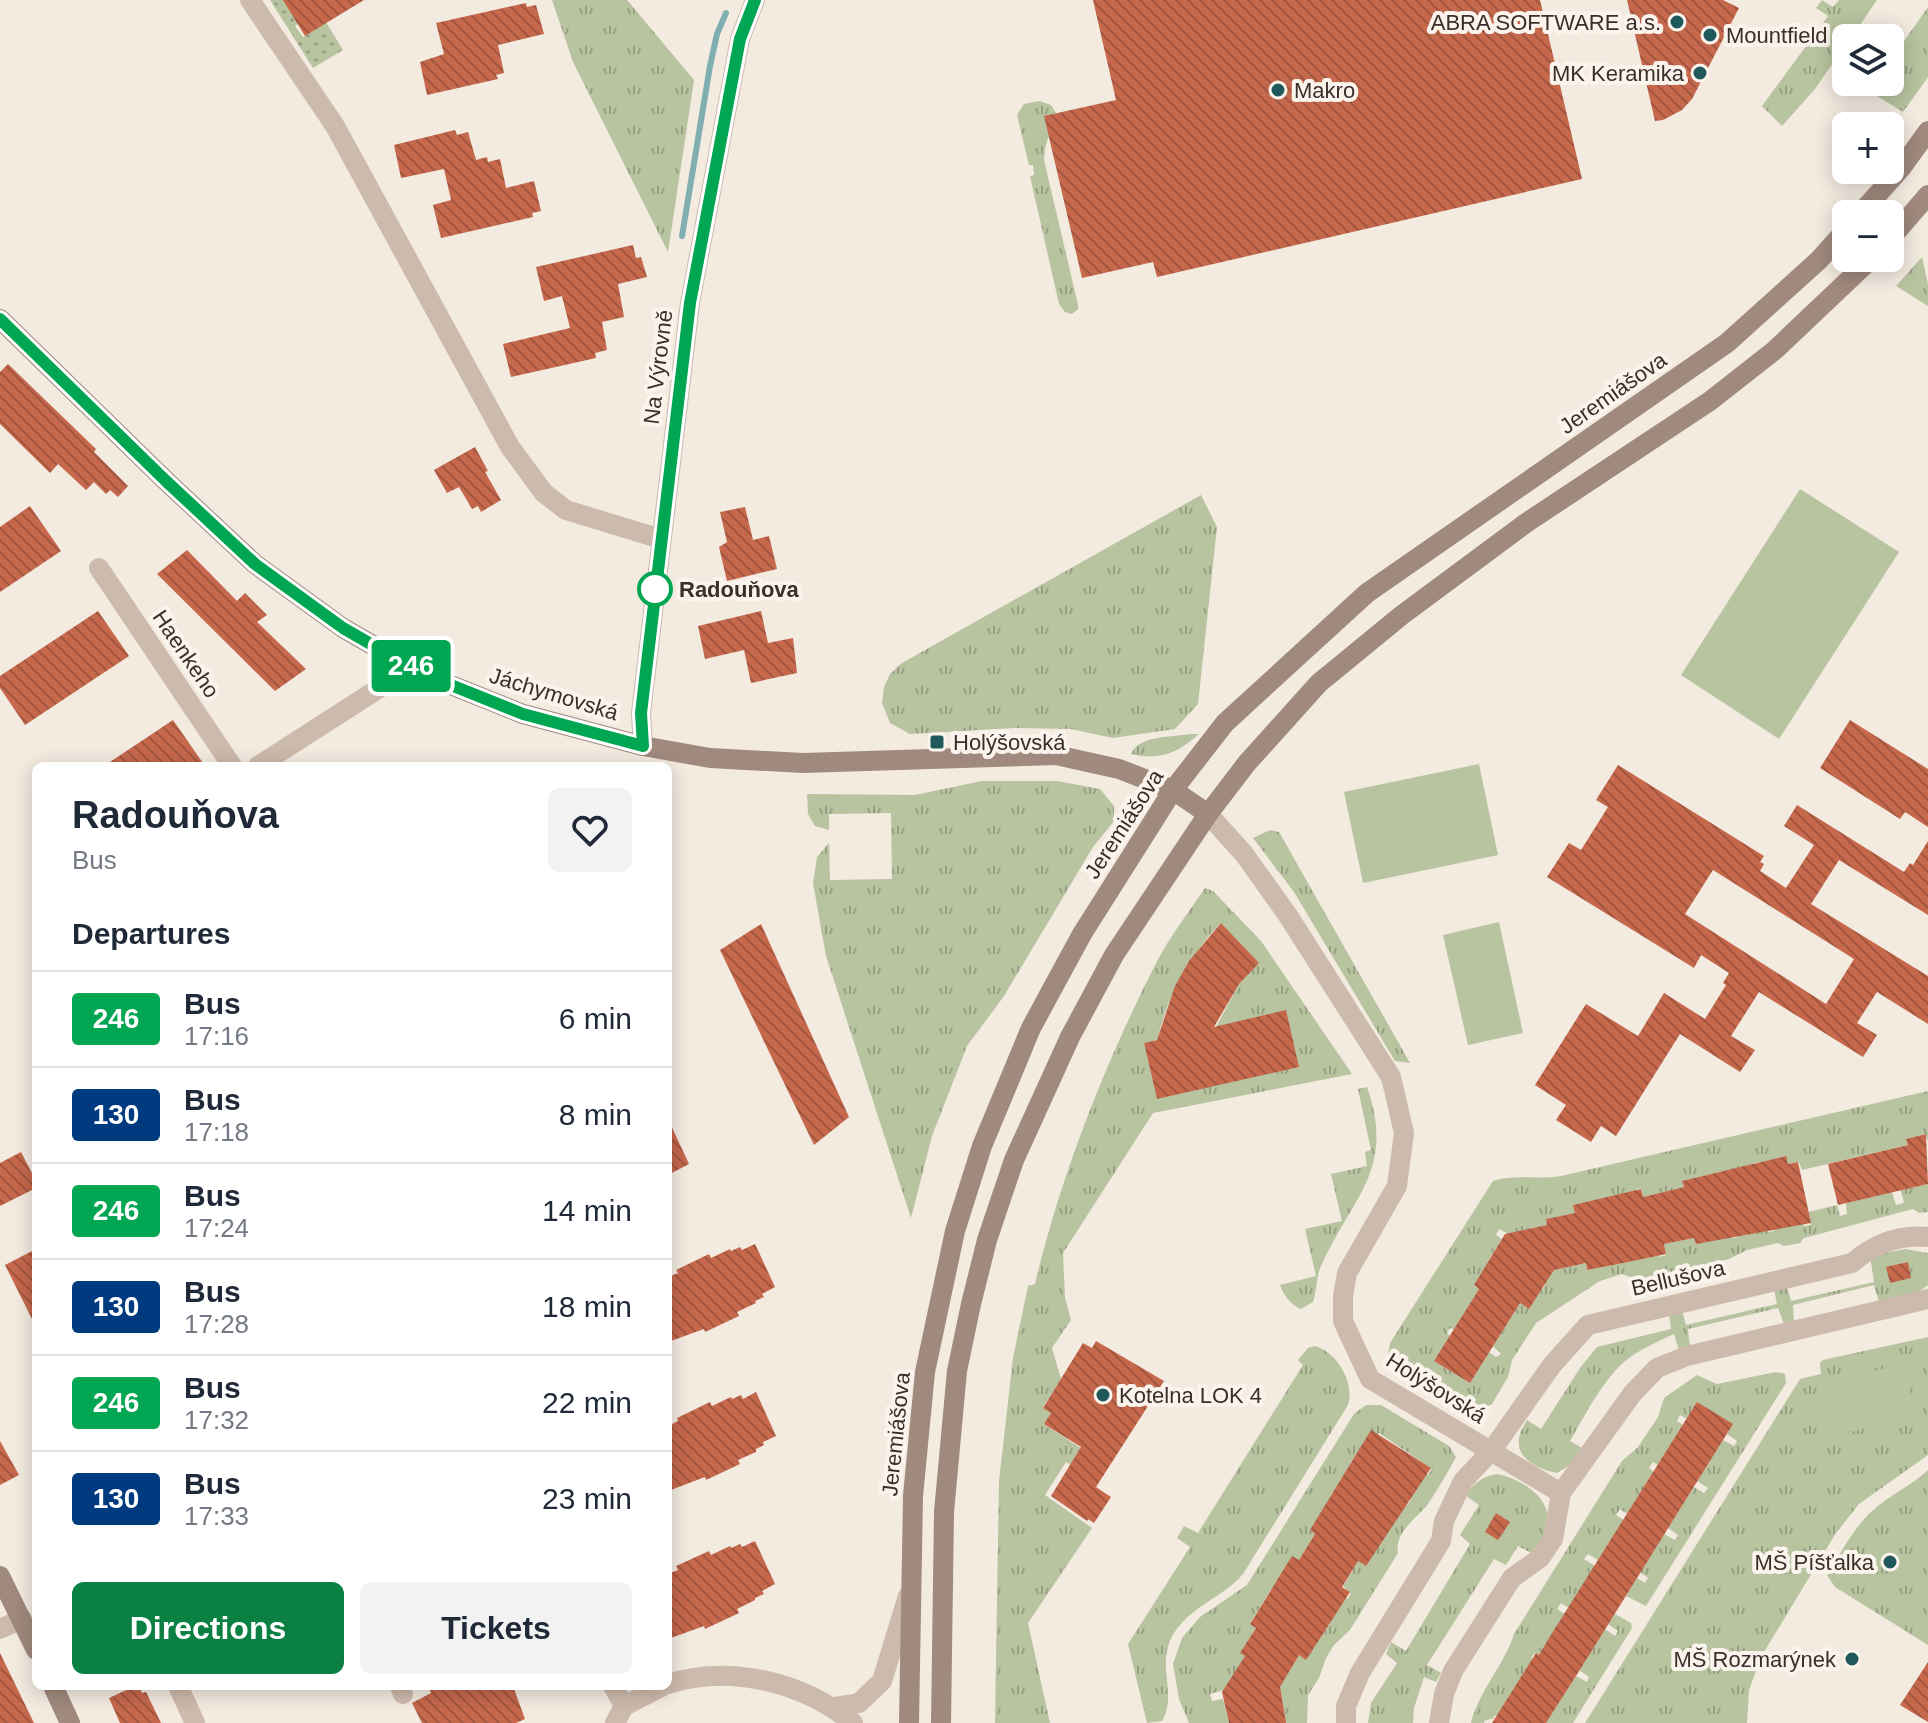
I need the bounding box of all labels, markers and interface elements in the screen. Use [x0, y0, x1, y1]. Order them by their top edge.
place label: ABRA SOFTWARE a.s. [1431, 10, 1661, 35]
marker: ABRA SOFTWARE a.s. [1668, 13, 1686, 31]
place label: Mountfield [1726, 23, 1828, 48]
map controls [1832, 24, 1904, 272]
button: layers [1832, 24, 1904, 96]
marker: Mountfield [1701, 26, 1719, 44]
place label: MK Keramika [1552, 61, 1685, 86]
marker: MK Keramika [1691, 64, 1709, 82]
place label: Makro [1294, 78, 1355, 103]
marker: Makro [1269, 81, 1287, 99]
button: + [1832, 112, 1904, 184]
button: − [1832, 200, 1904, 272]
street label: Na Výrovně [639, 308, 677, 426]
street label: Jeremiášova [1555, 347, 1672, 439]
marker: Radouňova [638, 572, 672, 606]
place label: Radouňova [679, 577, 800, 602]
street label: Haenkeho [148, 605, 224, 703]
line badge: 246 [365, 640, 457, 692]
text: 246 [388, 650, 434, 681]
street label: Jáchymovská [487, 663, 622, 726]
place label: Holýšovská [953, 730, 1066, 755]
marker: Holýšovská [928, 733, 946, 751]
street label: Jeremiášova [1080, 764, 1169, 883]
button: heart [548, 788, 632, 872]
text: Radouňova [72, 794, 279, 836]
text: Bus [72, 845, 117, 875]
text: Departures [72, 917, 230, 950]
text: Bus [184, 987, 241, 1020]
text: 6 min [559, 1002, 632, 1035]
text: 246 [93, 1003, 139, 1034]
text: 17:16 [184, 1021, 249, 1051]
text: Bus [184, 1083, 241, 1116]
text: 8 min [559, 1098, 632, 1131]
text: 130 [93, 1099, 139, 1130]
text: 17:18 [184, 1117, 249, 1147]
text: Bus [184, 1179, 241, 1212]
text: 14 min [542, 1194, 632, 1227]
text: 246 [93, 1195, 139, 1226]
text: 17:24 [184, 1213, 249, 1243]
street label: Bellušova [1629, 1255, 1728, 1301]
text: Bus [184, 1275, 241, 1308]
text: 18 min [542, 1290, 632, 1323]
text: 130 [93, 1291, 139, 1322]
text: 17:28 [184, 1309, 249, 1339]
street label: Holýšovská [1382, 1348, 1491, 1429]
street label: Jeremiášova [877, 1370, 915, 1497]
text: Bus [184, 1371, 241, 1404]
place label: Kotelna LOK 4 [1119, 1383, 1262, 1408]
text: 22 min [542, 1386, 632, 1419]
marker: Kotelna LOK 4 [1094, 1386, 1112, 1404]
text: 246 [93, 1387, 139, 1418]
text: 17:32 [184, 1405, 249, 1435]
text: Bus [184, 1467, 241, 1500]
text: 23 min [542, 1482, 632, 1515]
text: 130 [93, 1483, 139, 1514]
text: 17:33 [184, 1501, 249, 1531]
place label: MŠ Píšťalka [1754, 1550, 1875, 1575]
marker: MŠ Píšťalka [1881, 1553, 1899, 1571]
button: Directions [72, 1582, 344, 1674]
button: Tickets [360, 1582, 632, 1674]
place label: MŠ Rozmarýnek [1673, 1647, 1837, 1672]
marker: MŠ Rozmarýnek [1843, 1650, 1861, 1668]

